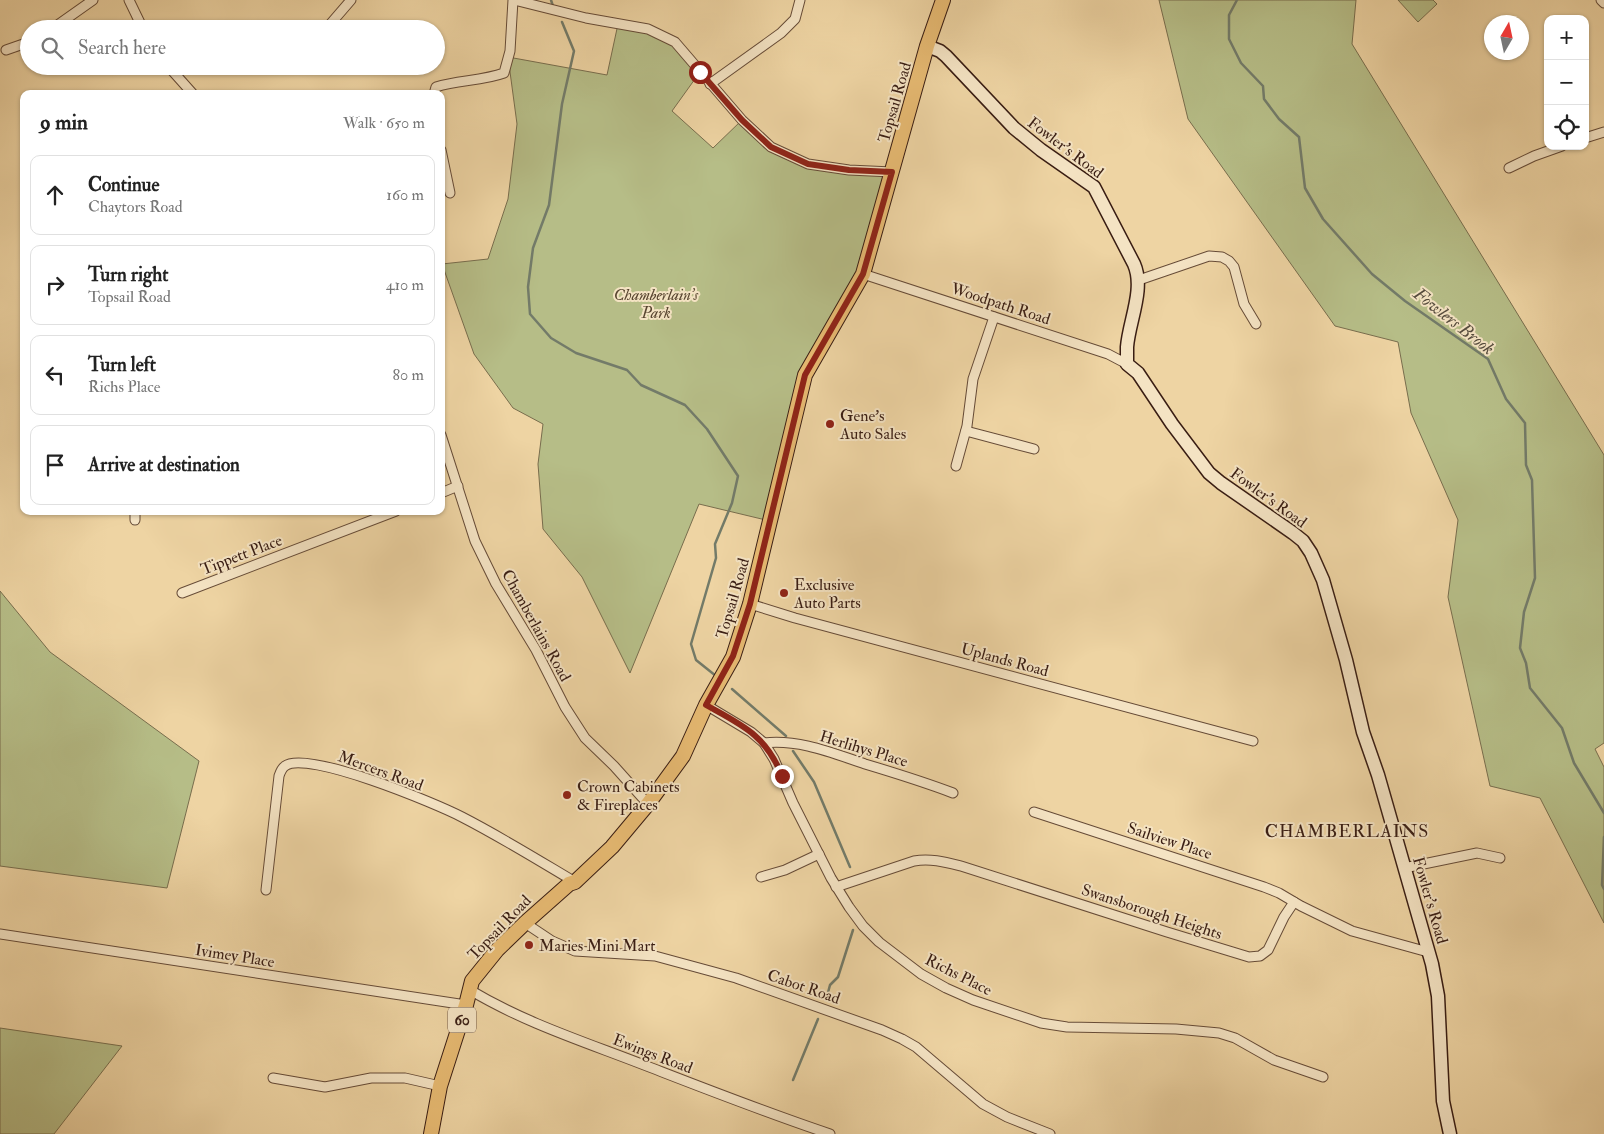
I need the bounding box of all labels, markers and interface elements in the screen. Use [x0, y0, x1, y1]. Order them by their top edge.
north arrow [1484, 15, 1529, 60]
map controls [1544, 15, 1589, 150]
button: + [1544, 15, 1589, 60]
search box [20, 20, 445, 75]
icon: search [38, 34, 66, 62]
text: Search here [78, 36, 166, 60]
street label: Topsail Road [874, 60, 917, 145]
button: − [1544, 60, 1589, 105]
route start [689, 61, 712, 84]
button: locate [1544, 105, 1589, 150]
text: 9 min [40, 109, 88, 136]
text: Walk · 650 m [343, 113, 425, 133]
street label: Fowler's Road [1023, 113, 1107, 183]
text: Continue [88, 173, 159, 197]
icon: ahead [41, 181, 69, 209]
text: 160 m [386, 185, 424, 205]
text: Chaytors Road [88, 197, 183, 217]
text: Turn right [88, 263, 168, 287]
icon: right [41, 271, 69, 299]
text: 410 m [386, 275, 424, 295]
street label: Woodpath Road [947, 278, 1053, 330]
water label: Fowlers Brook [1408, 282, 1499, 360]
park label: Chamberlain's Park [614, 285, 699, 323]
text: Topsail Road [88, 287, 171, 307]
text: Turn left [88, 353, 156, 377]
icon: left [41, 361, 69, 389]
text: 80 m [393, 365, 424, 385]
text: Richs Place [88, 377, 161, 397]
place label: Gene's Auto Sales [839, 406, 906, 444]
marker: Gene's Auto Sales [824, 418, 836, 430]
icon: arrive [41, 451, 69, 479]
text: Arrive at destination [88, 453, 240, 477]
street label: Fowler's Road [1226, 463, 1311, 532]
street label: Tippett Place [198, 530, 286, 581]
street label: Topsail Road [712, 556, 755, 641]
street label: Chamberlains Road [497, 566, 575, 685]
place label: Exclusive Auto Parts [793, 575, 861, 613]
marker: Exclusive Auto Parts [778, 587, 790, 599]
street label: Uplands Road [958, 639, 1051, 682]
street label: Herlihys Place [817, 726, 911, 772]
street label: Mercers Road [335, 746, 426, 796]
route end [771, 765, 794, 788]
place label: Crown Cabinets & Fireplaces [577, 777, 679, 816]
marker: Crown Cabinets & Fireplaces [561, 789, 573, 801]
street label: Sailview Place [1125, 818, 1215, 864]
district label: CHAMBERLAINS [1265, 820, 1429, 843]
street label: Fowler's Road [1408, 854, 1452, 946]
street label: Swansborough Heights [1079, 880, 1225, 944]
street label: Topsail Road [464, 891, 536, 965]
place label: Maries Mini Mart [539, 936, 655, 956]
marker: Maries Mini Mart [523, 939, 535, 951]
street label: Ivimey Place [194, 940, 276, 972]
street label: Richs Place [922, 950, 996, 1000]
street label: Cabot Road [765, 965, 843, 1009]
road number: 60 [448, 1008, 476, 1032]
street label: Ewings Road [610, 1030, 696, 1078]

